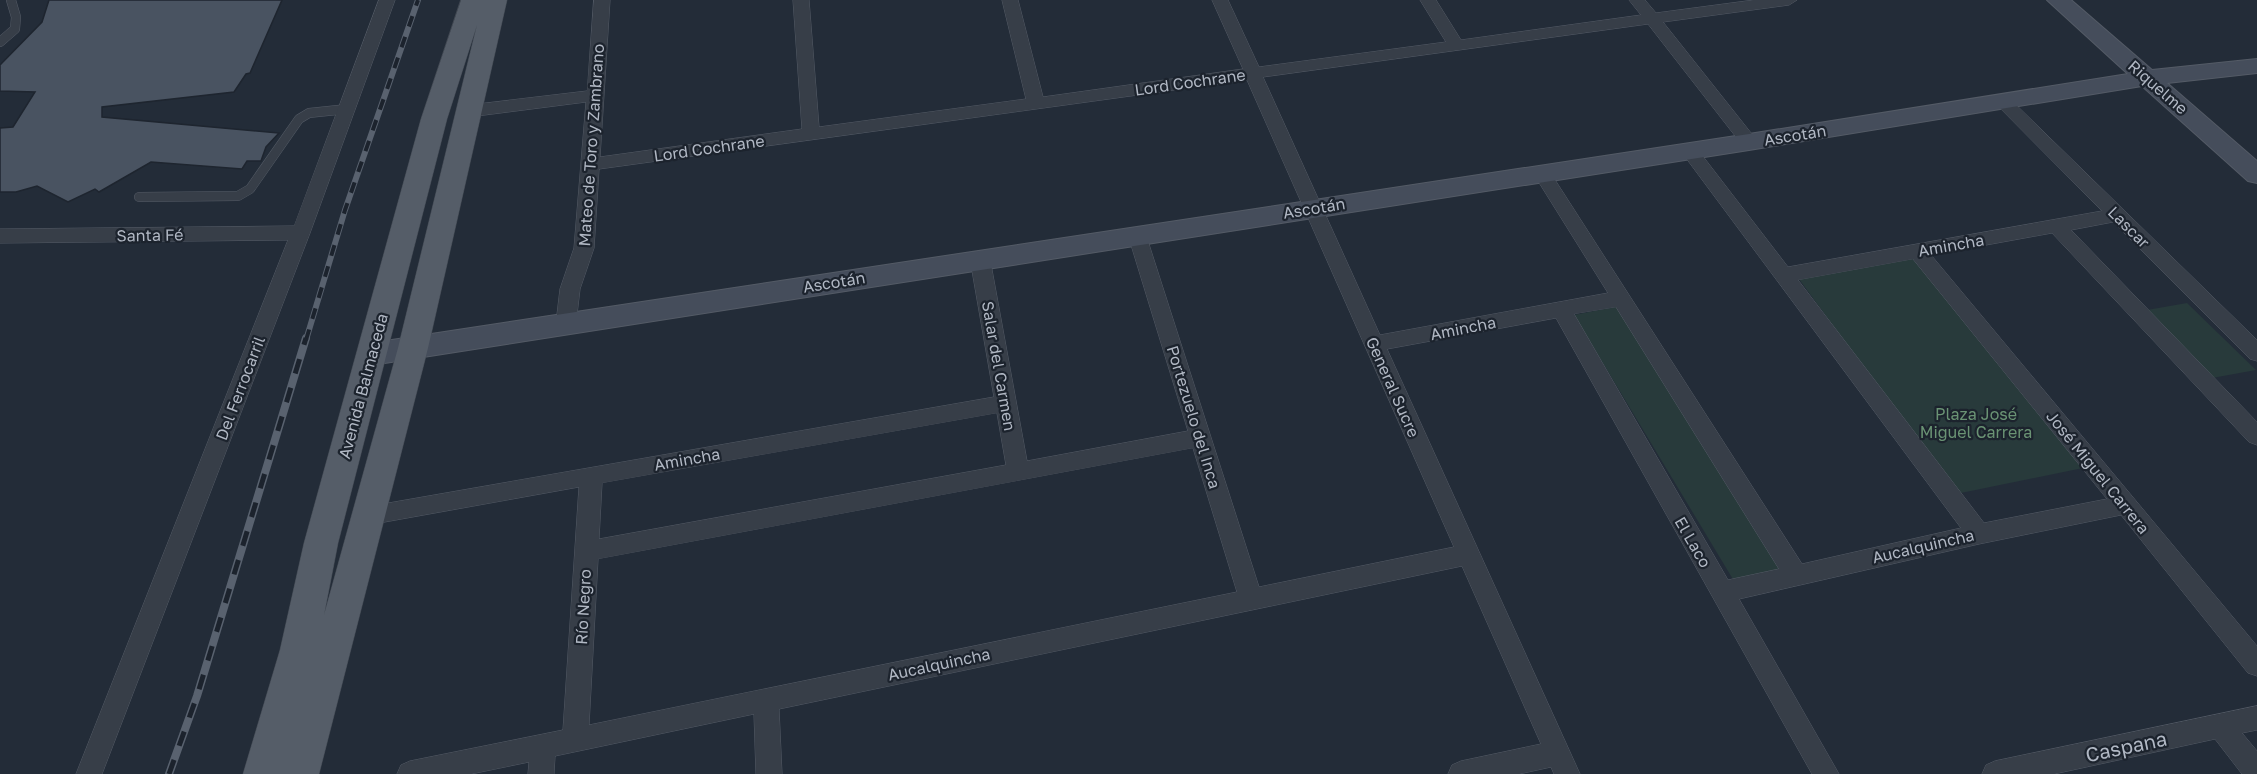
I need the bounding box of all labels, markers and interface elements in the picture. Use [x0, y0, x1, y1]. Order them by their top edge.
street label: Mateo de Toro y Zambrano [574, 43, 608, 247]
street label: Riquelme [2124, 56, 2192, 118]
street label: Lord Cochrane [1133, 64, 1247, 100]
street label: Ascotán [1762, 120, 1828, 150]
street label: Lord Cochrane [652, 130, 766, 166]
street label: Ascotán [1281, 193, 1347, 223]
street label: Lascar [2104, 202, 2154, 252]
street label: Santa Fé [116, 224, 184, 246]
street label: Amincha [1916, 229, 1986, 261]
street label: Ascotán [801, 267, 867, 297]
street label: Salar del Carmen [978, 300, 1020, 432]
street label: Avenida Balmaceda [334, 311, 392, 461]
street label: Amincha [1428, 312, 1498, 344]
street label: Del Ferrocarril [211, 333, 269, 443]
street label: General Sucre [1362, 334, 1424, 440]
street label: Portezuelo del Inca [1163, 343, 1225, 491]
park label: Plaza José Miguel Carrera [1920, 404, 2032, 442]
street label: José Miguel Carrera [2042, 406, 2154, 538]
street label: Amincha [652, 443, 722, 475]
street label: El Laco [1670, 513, 1716, 571]
street label: Aucalquincha [1870, 525, 1976, 567]
street label: Río Negro [571, 569, 595, 645]
street label: Aucalquincha [886, 643, 992, 685]
street label: Caspana [2083, 726, 2169, 766]

